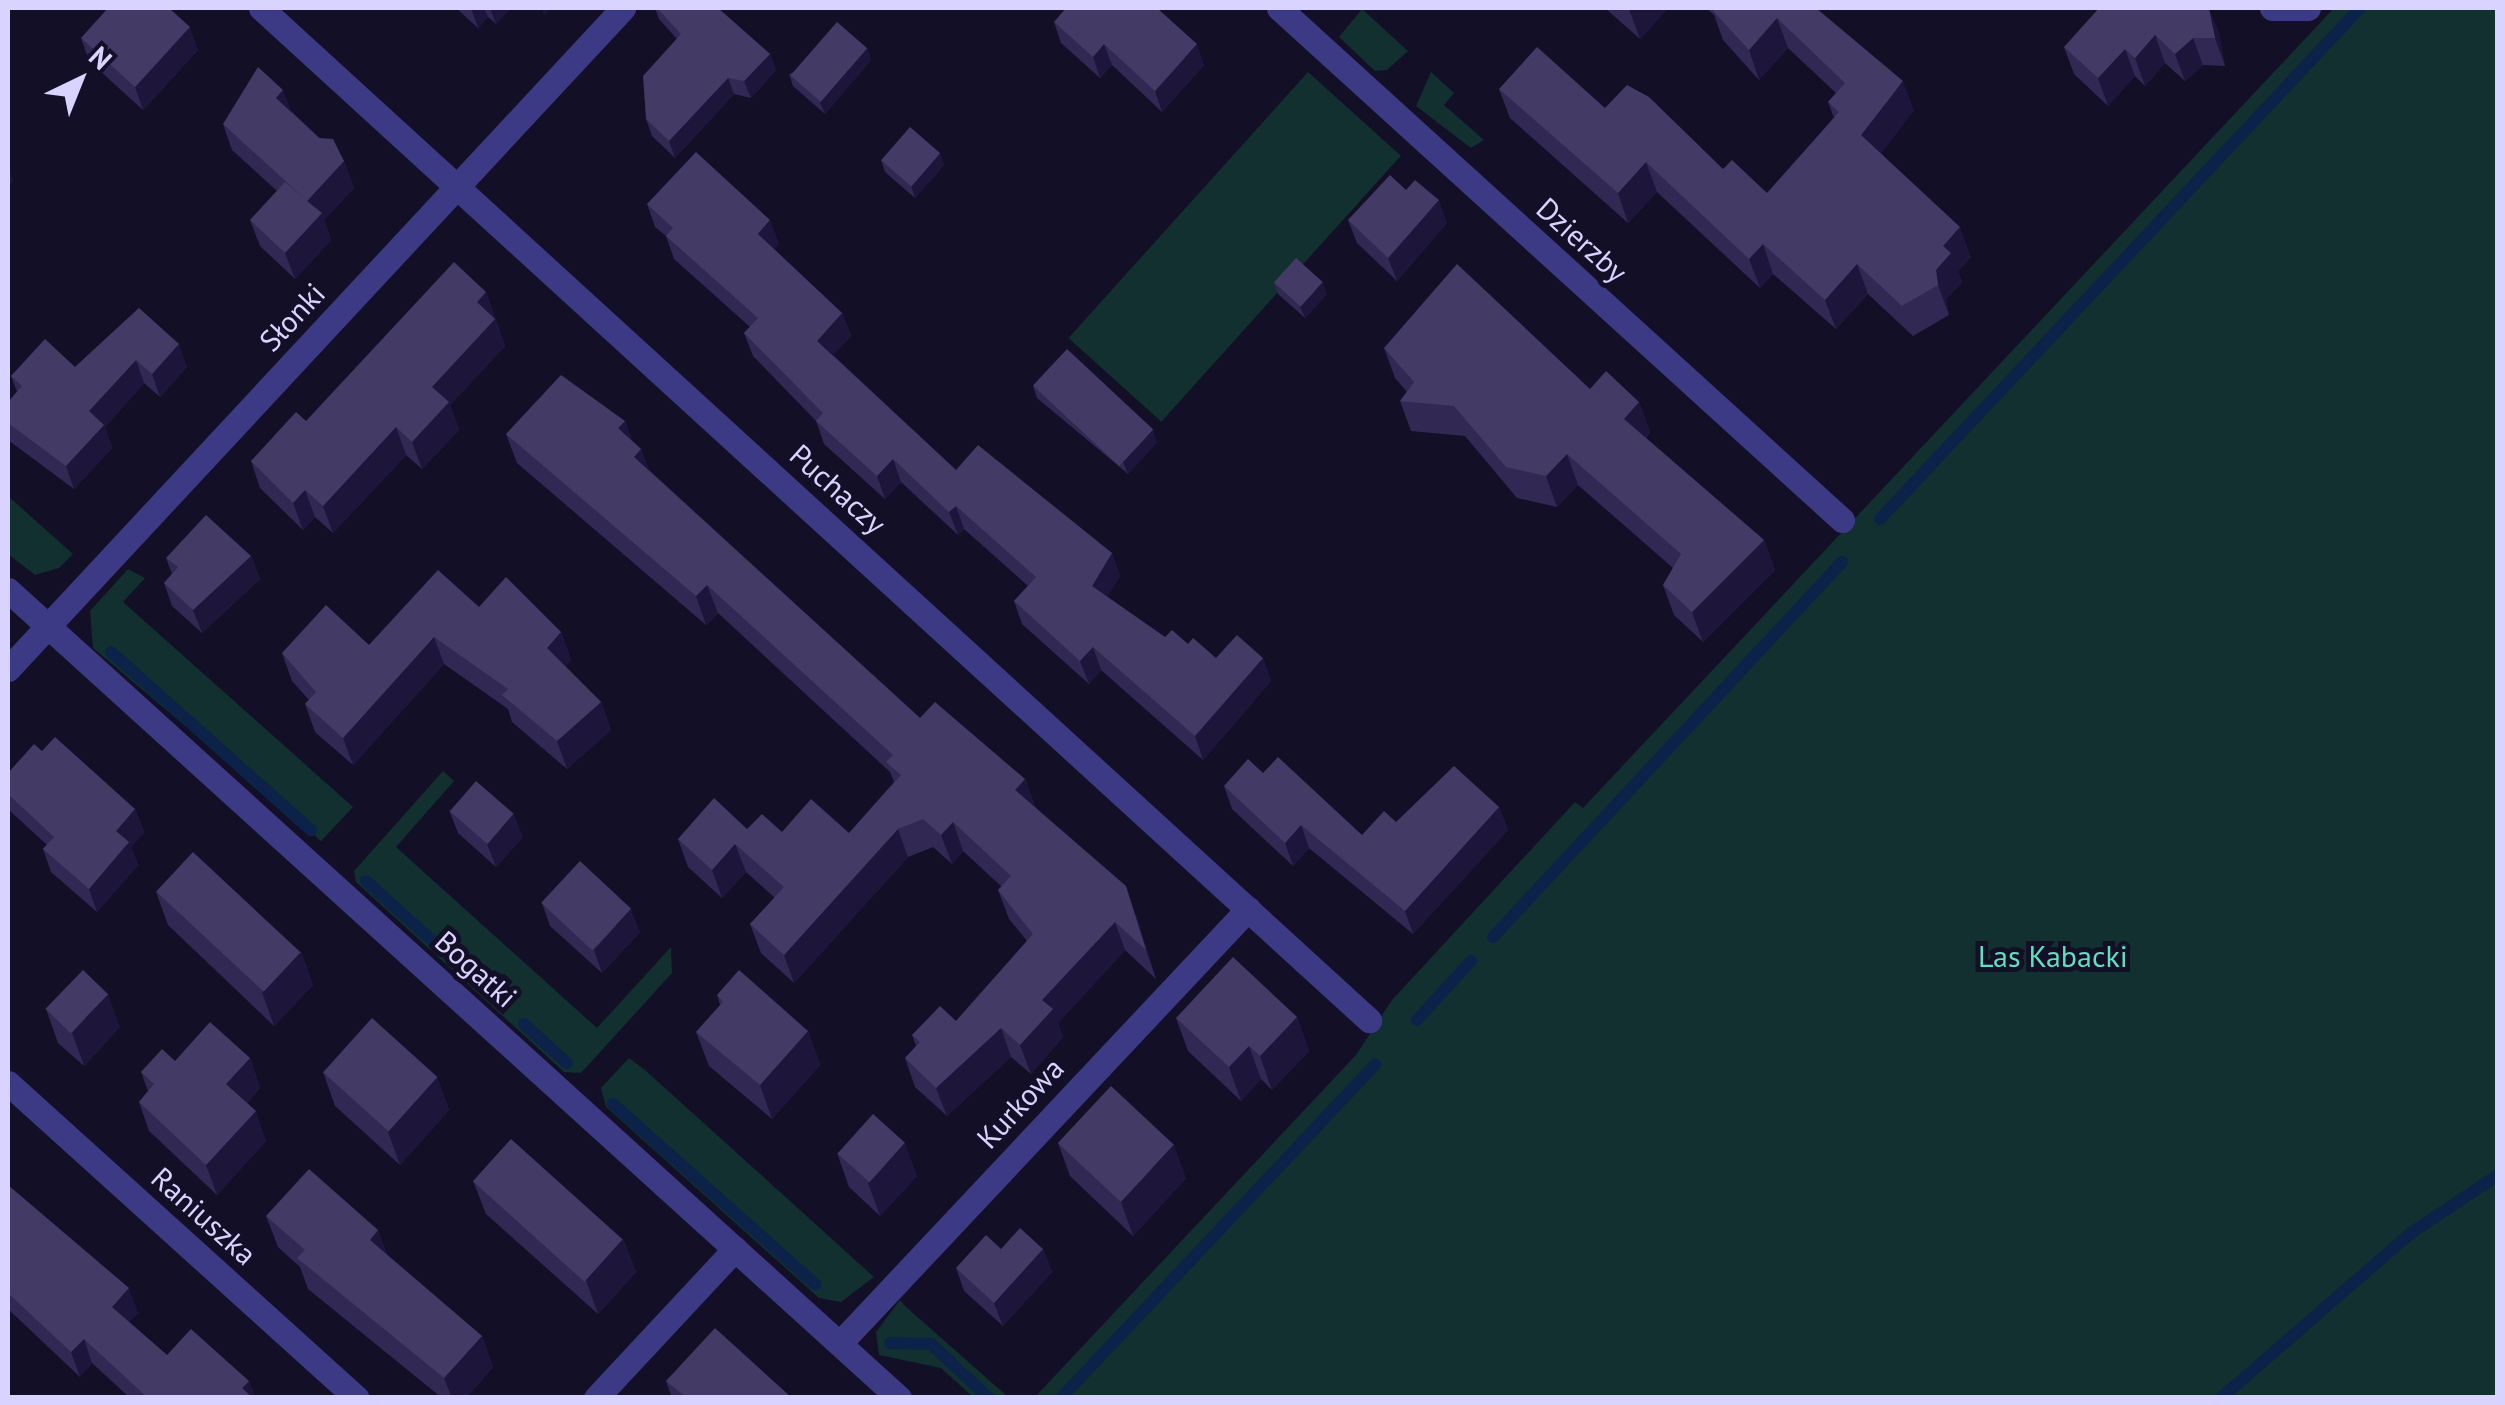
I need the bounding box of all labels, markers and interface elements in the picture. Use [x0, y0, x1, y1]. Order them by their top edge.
north arrow [30, 30, 130, 130]
text: N [81, 38, 120, 78]
street label: Dzierzby [1529, 190, 1635, 290]
street label: Słonki [252, 276, 332, 358]
street label: Puchaczy [783, 437, 893, 541]
street label: Bogatki [428, 923, 524, 1015]
park label: Las Kabacki [1978, 938, 2128, 974]
street label: Kurkowa [969, 1050, 1071, 1156]
street label: Raniuszka [144, 1160, 264, 1272]

